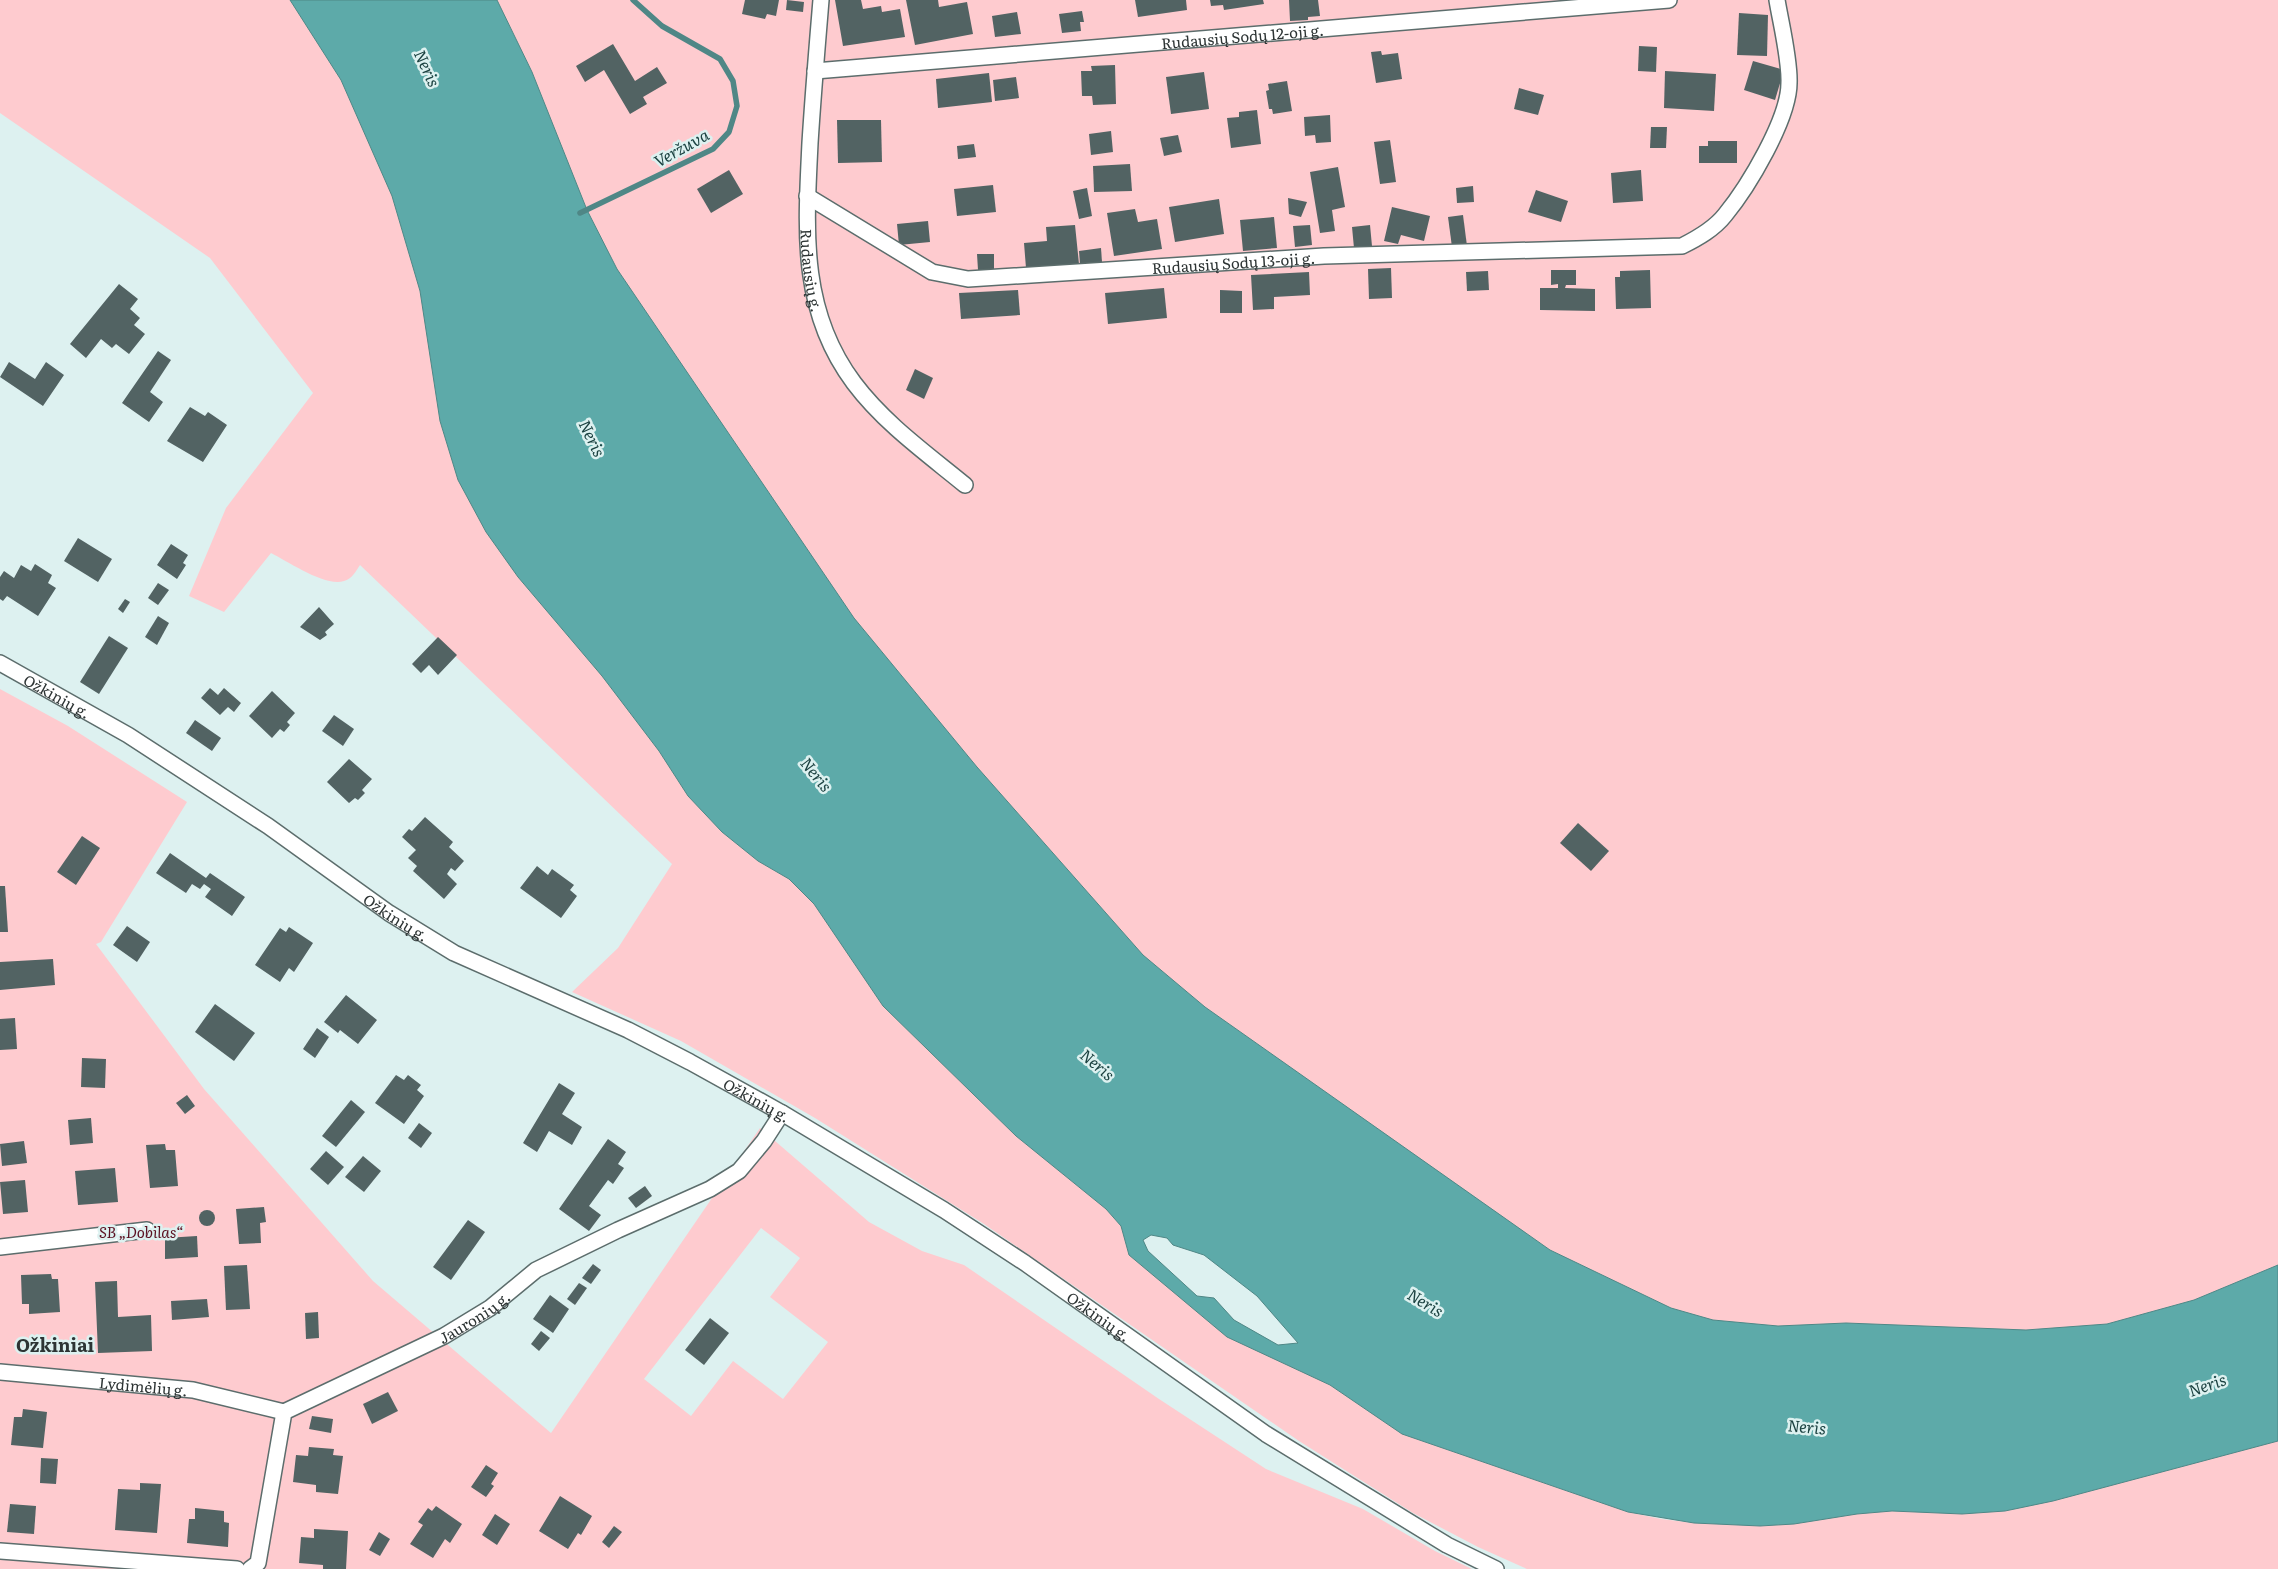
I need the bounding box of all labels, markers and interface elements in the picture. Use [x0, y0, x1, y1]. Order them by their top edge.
street label: Rudausių Sodų 12-oji g. [1160, 17, 1325, 54]
water label: Neris [409, 46, 447, 90]
water label: Veržuva [649, 122, 714, 172]
street label: Rudausių g. [796, 228, 829, 314]
street label: Rudausių Sodų 13-oji g. [1151, 245, 1316, 279]
water label: Neris [574, 415, 612, 461]
street label: Ožkinių g. [20, 667, 95, 723]
water label: Neris [796, 752, 838, 796]
street label: Ožkinių g. [359, 887, 433, 946]
water label: Neris [1076, 1042, 1120, 1086]
street label: Ožkinių g. [719, 1071, 795, 1127]
park label: SB „Dobilas“ [99, 1220, 183, 1243]
water label: Neris [1403, 1282, 1449, 1322]
street label: Jauronių g. [435, 1285, 515, 1349]
street label: Ožkinių g. [1063, 1285, 1136, 1346]
district label: Ožkiniai [16, 1331, 95, 1358]
water label: Neris [2185, 1366, 2229, 1402]
street label: Lydimėlių g. [98, 1370, 189, 1401]
water label: Neris [1787, 1412, 1827, 1440]

